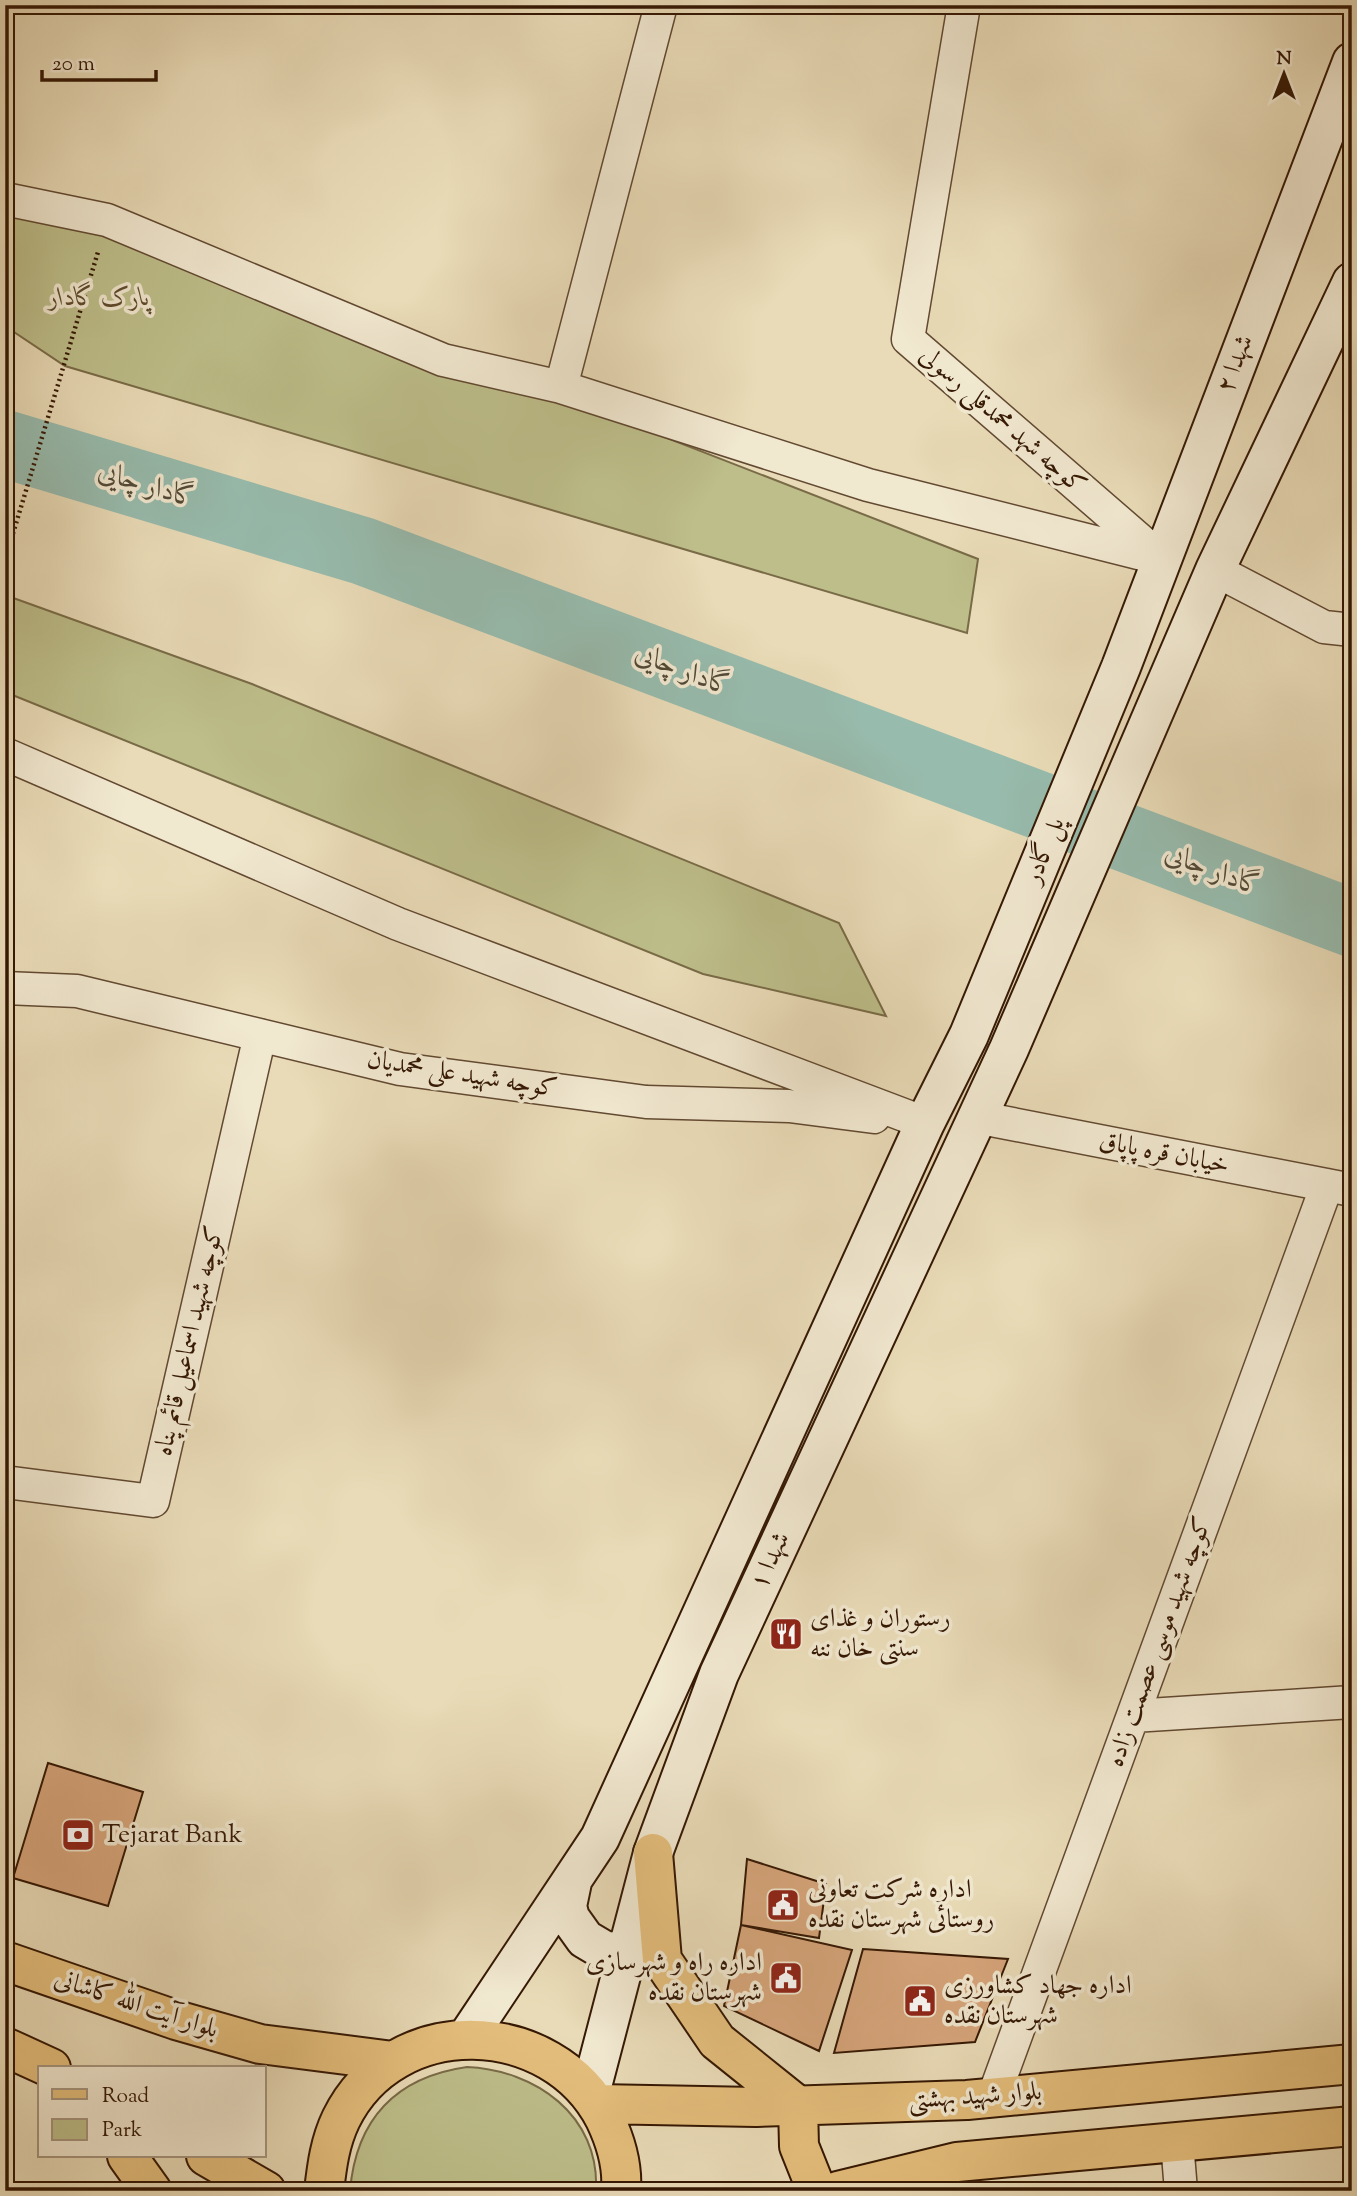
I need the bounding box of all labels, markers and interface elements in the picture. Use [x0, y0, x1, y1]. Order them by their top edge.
scale bar [42, 38, 156, 82]
north arrow [1248, 38, 1318, 108]
text: N [1276, 46, 1292, 73]
text: 20 m [52, 50, 95, 80]
park label: پارک گادار [46, 280, 152, 317]
street label: شهدا ۲ [1208, 330, 1264, 398]
street label: کوچه شهد محمدقلی رسولی [910, 338, 1094, 504]
water label: گادار چایی [93, 452, 201, 520]
water label: گادار چایی [628, 634, 738, 708]
street label: پل گادر [1014, 811, 1076, 893]
water label: گادار چایی [1158, 834, 1268, 908]
street label: کوچه شهید علی محمدیان [364, 1042, 560, 1108]
street label: خیابان قره پاپاق [1096, 1123, 1232, 1185]
street label: کوچه شهید اسماعیل قائم پناه [146, 1222, 236, 1460]
street label: کوچه شهید موسی عصمت زاده [1097, 1512, 1223, 1772]
street label: شهدا ۱ [742, 1526, 800, 1596]
place label: رستوران و غذای سنتی خان ننه [810, 1601, 951, 1668]
restaurant icon: رستوران و غذای سنتی خان ننه [767, 1615, 805, 1653]
bank icon: Tejarat Bank [59, 1816, 97, 1854]
place label: Tejarat Bank [102, 1817, 243, 1854]
place label: اداره شرکت تعاونی روستائی شهرستان نقده [808, 1872, 994, 1939]
public building icon: اداره شرکت تعاونی روستائی شهرستان نقده [764, 1886, 802, 1924]
place label: اداره راه و شهرسازی شهرستان نقده [586, 1945, 762, 2012]
street label: بلوار آیت الله کاشانی [49, 1957, 224, 2049]
public building icon: اداره راه و شهرسازی شهرستان نقده [767, 1959, 805, 1997]
place label: اداره جهاد کشاورزی شهرستان نقده [944, 1968, 1132, 2035]
public building icon: اداره جهاد کشاورزی شهرستان نقده [901, 1982, 939, 2020]
legend [38, 2066, 266, 2158]
street label: بلوار شهید بهشتی [907, 2074, 1043, 2120]
text: Road [102, 2082, 149, 2112]
text: Park [102, 2116, 143, 2146]

